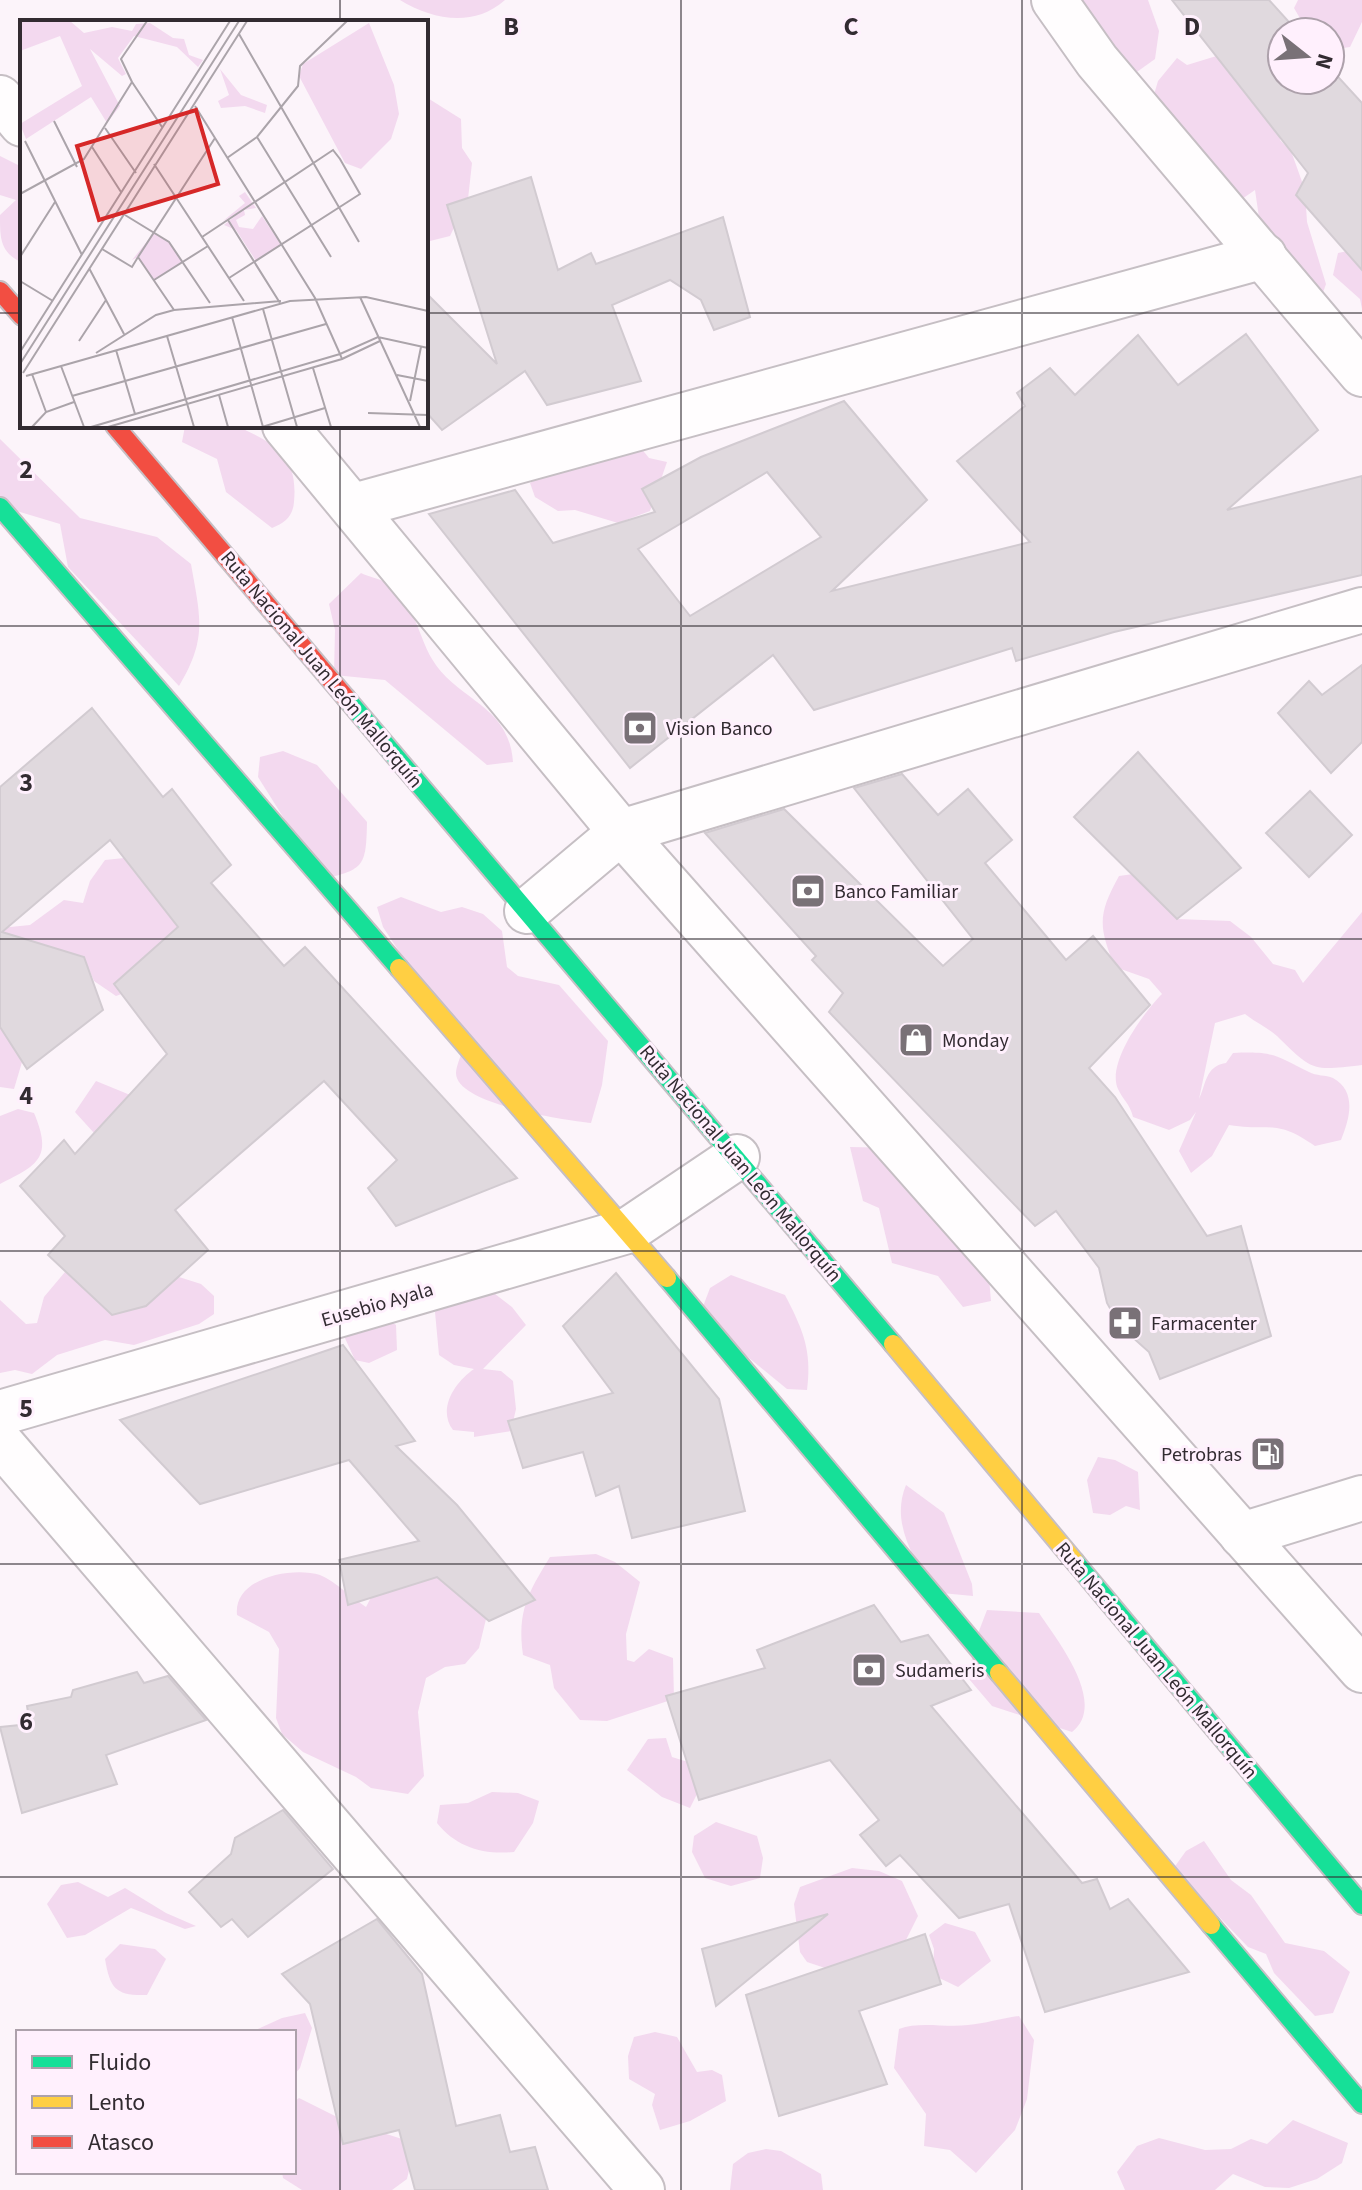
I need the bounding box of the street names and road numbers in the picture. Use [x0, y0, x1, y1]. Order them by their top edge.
street label: Ruta Nacional Juan León Mallorquín [214, 545, 429, 794]
street label: Ruta Nacional Juan León Mallorquín [633, 1039, 848, 1288]
street label: Eusebio Ayala [318, 1276, 437, 1334]
street label: Ruta Nacional Juan León Mallorquín [1049, 1536, 1264, 1785]

